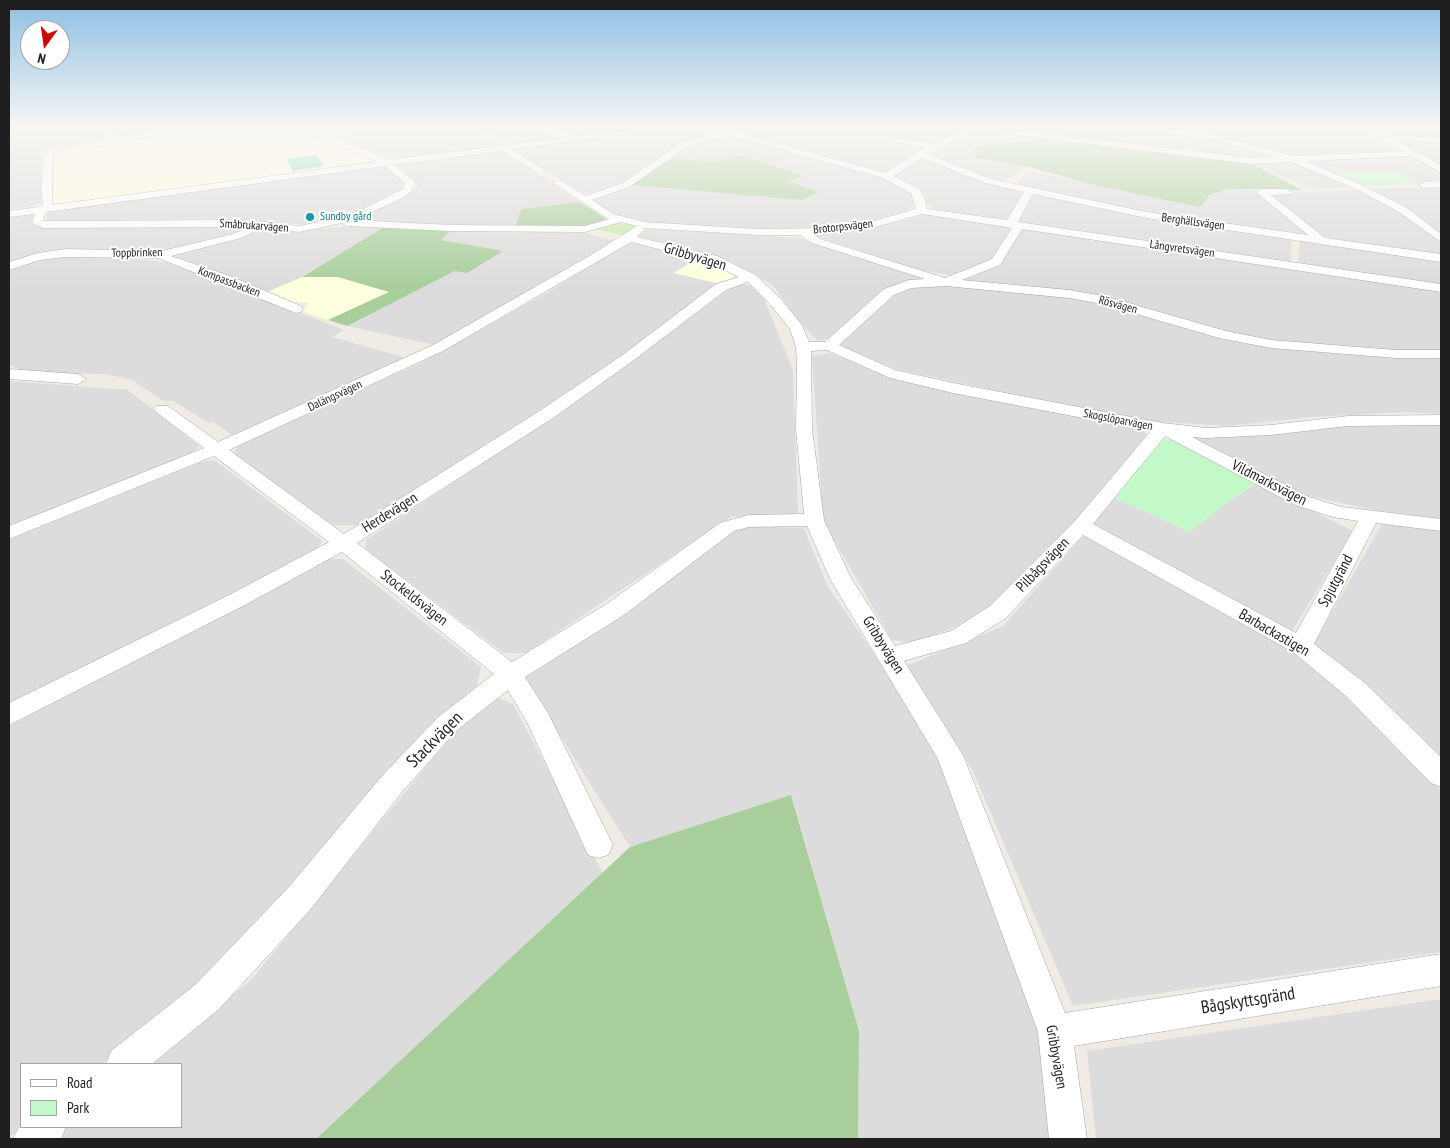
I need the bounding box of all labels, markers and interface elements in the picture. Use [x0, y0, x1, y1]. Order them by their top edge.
north arrow [20, 20, 70, 70]
text: N [36, 49, 47, 68]
place label: Sundby gård [320, 210, 371, 224]
street label: Berghällsvägen [1160, 210, 1226, 234]
marker: Sundby gård [304, 211, 316, 223]
street label: Småbrukarvägen [219, 216, 289, 236]
street label: Brotorpsvägen [812, 217, 874, 237]
street label: Långvretsvägen [1149, 237, 1215, 261]
street label: Gribbyvägen [662, 239, 728, 275]
street label: Toppbrinken [111, 245, 163, 261]
street label: Kompassbacken [196, 264, 262, 300]
street label: Rösvägen [1097, 293, 1139, 317]
street label: Dalängsvägen [306, 377, 364, 415]
street label: Skogslöparvägen [1082, 406, 1154, 434]
street label: Vildmarksvägen [1228, 456, 1310, 510]
street label: Herdevägen [359, 489, 421, 537]
street label: Pilbågsvägen [1013, 534, 1073, 596]
street label: Spjutgränd [1315, 552, 1357, 610]
street label: Stockeldsvägen [377, 566, 451, 630]
street label: Barbackastigen [1235, 606, 1313, 660]
street label: Gribbyvägen [858, 613, 908, 677]
street label: Stackvägen [402, 707, 468, 773]
street label: Bågskyttsgränd [1199, 983, 1297, 1019]
street label: Gribbyvägen [1042, 1024, 1070, 1090]
legend [20, 1063, 182, 1128]
text: Road [67, 1073, 93, 1092]
text: Park [67, 1098, 89, 1117]

